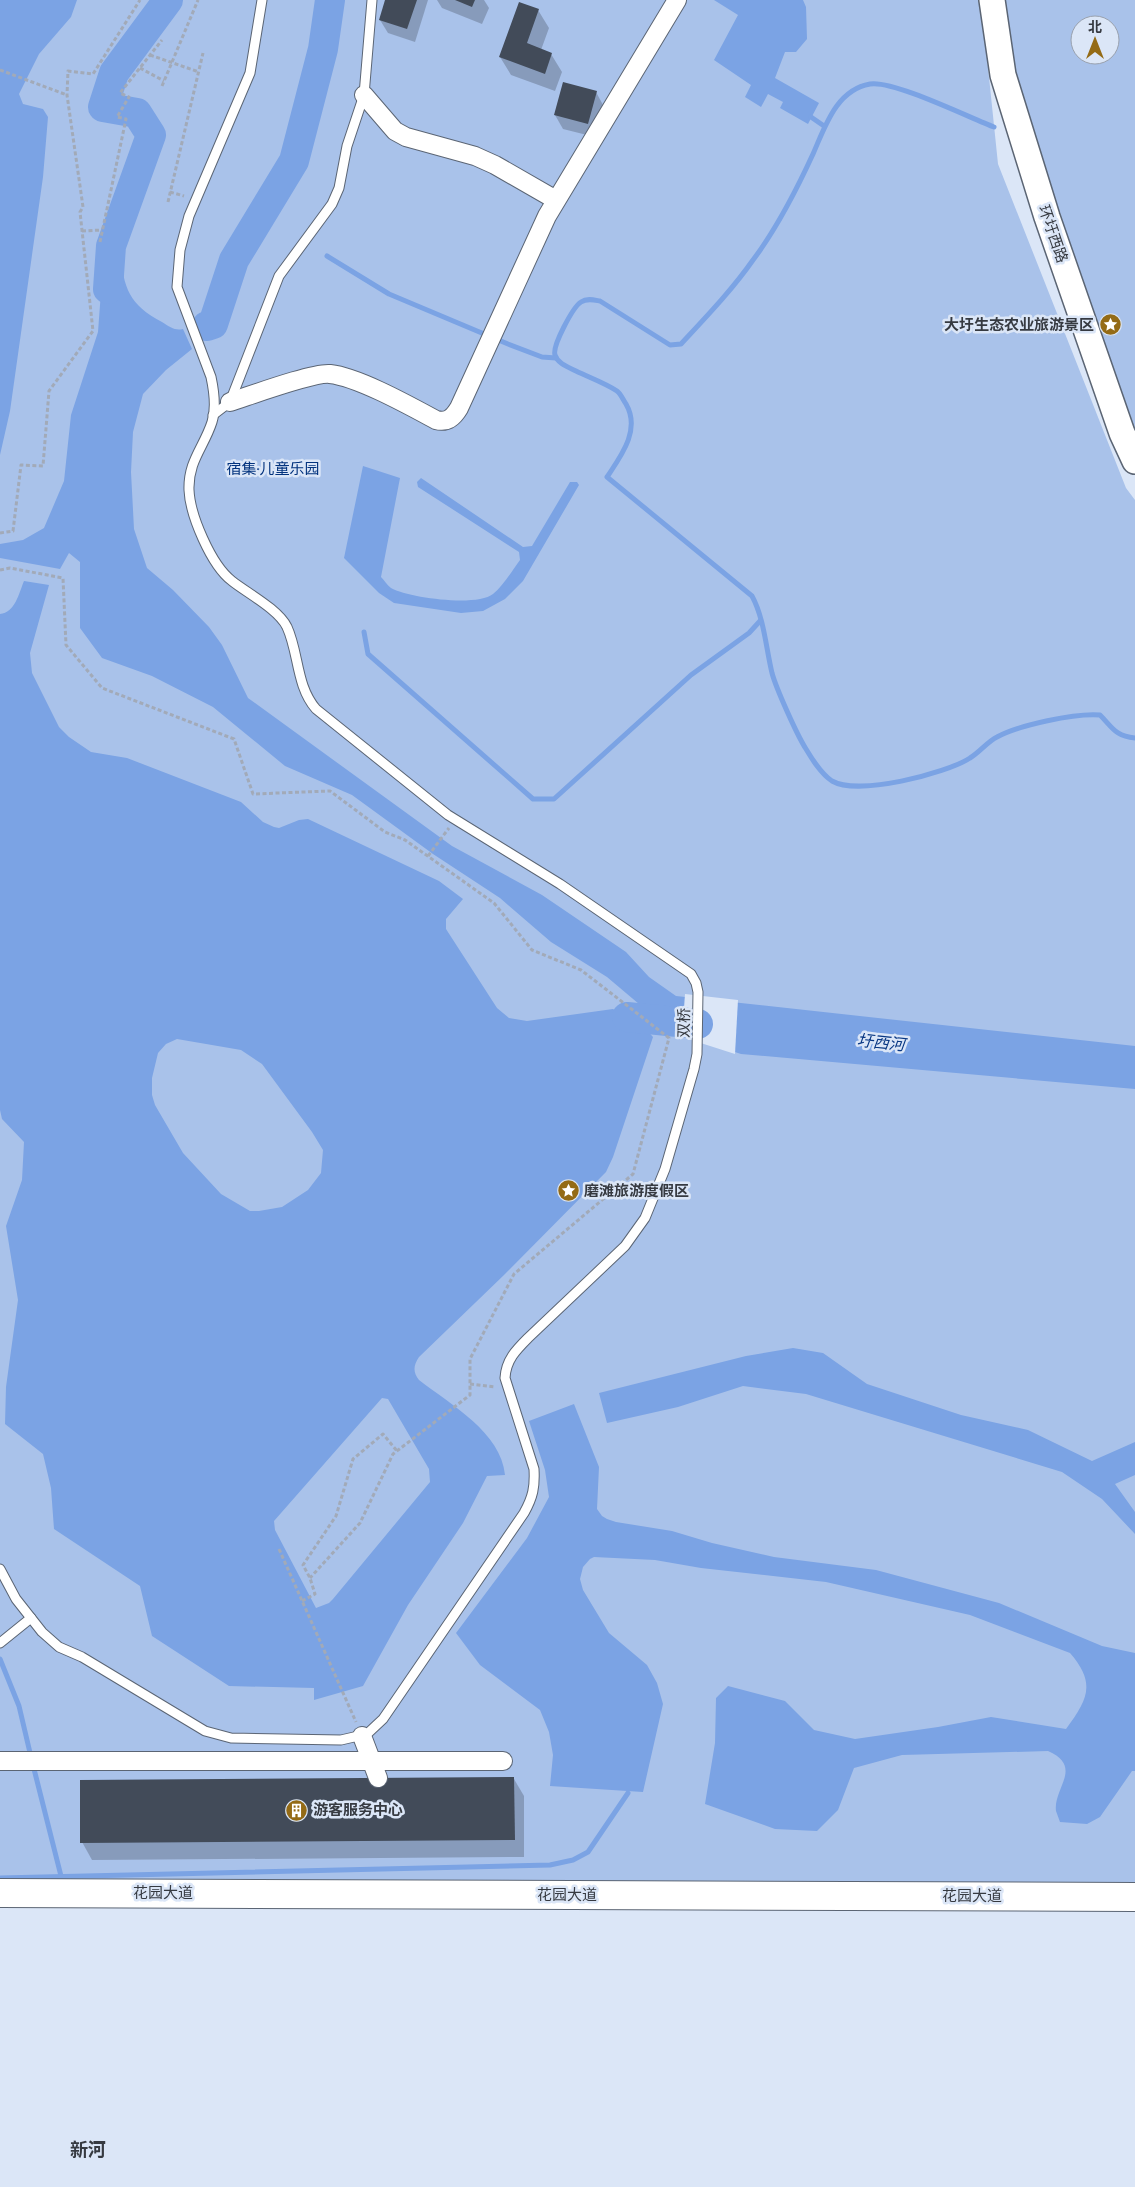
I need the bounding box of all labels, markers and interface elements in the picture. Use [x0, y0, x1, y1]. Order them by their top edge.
north arrow [1070, 15, 1120, 65]
text: 北 [1088, 18, 1102, 36]
street label: 环圩西路 [1034, 202, 1072, 266]
place icon: 大圩生态农业旅游景区 [1098, 313, 1122, 337]
place label: 大圩生态农业旅游景区 [944, 315, 1094, 335]
park label: 宿集·儿童乐园 [227, 459, 319, 479]
street label: 双桥 [674, 1008, 694, 1038]
water label: 圩西河 [856, 1030, 909, 1056]
place icon: 磨滩旅游度假区 [556, 1179, 580, 1203]
place label: 磨滩旅游度假区 [584, 1181, 689, 1201]
building icon: 游客服务中心 [285, 1798, 309, 1822]
place label: 游客服务中心 [313, 1800, 403, 1820]
street label: 花园大道 [133, 1883, 193, 1903]
street label: 花园大道 [537, 1885, 597, 1905]
street label: 花园大道 [942, 1886, 1002, 1906]
district label: 新河 [70, 2138, 106, 2162]

